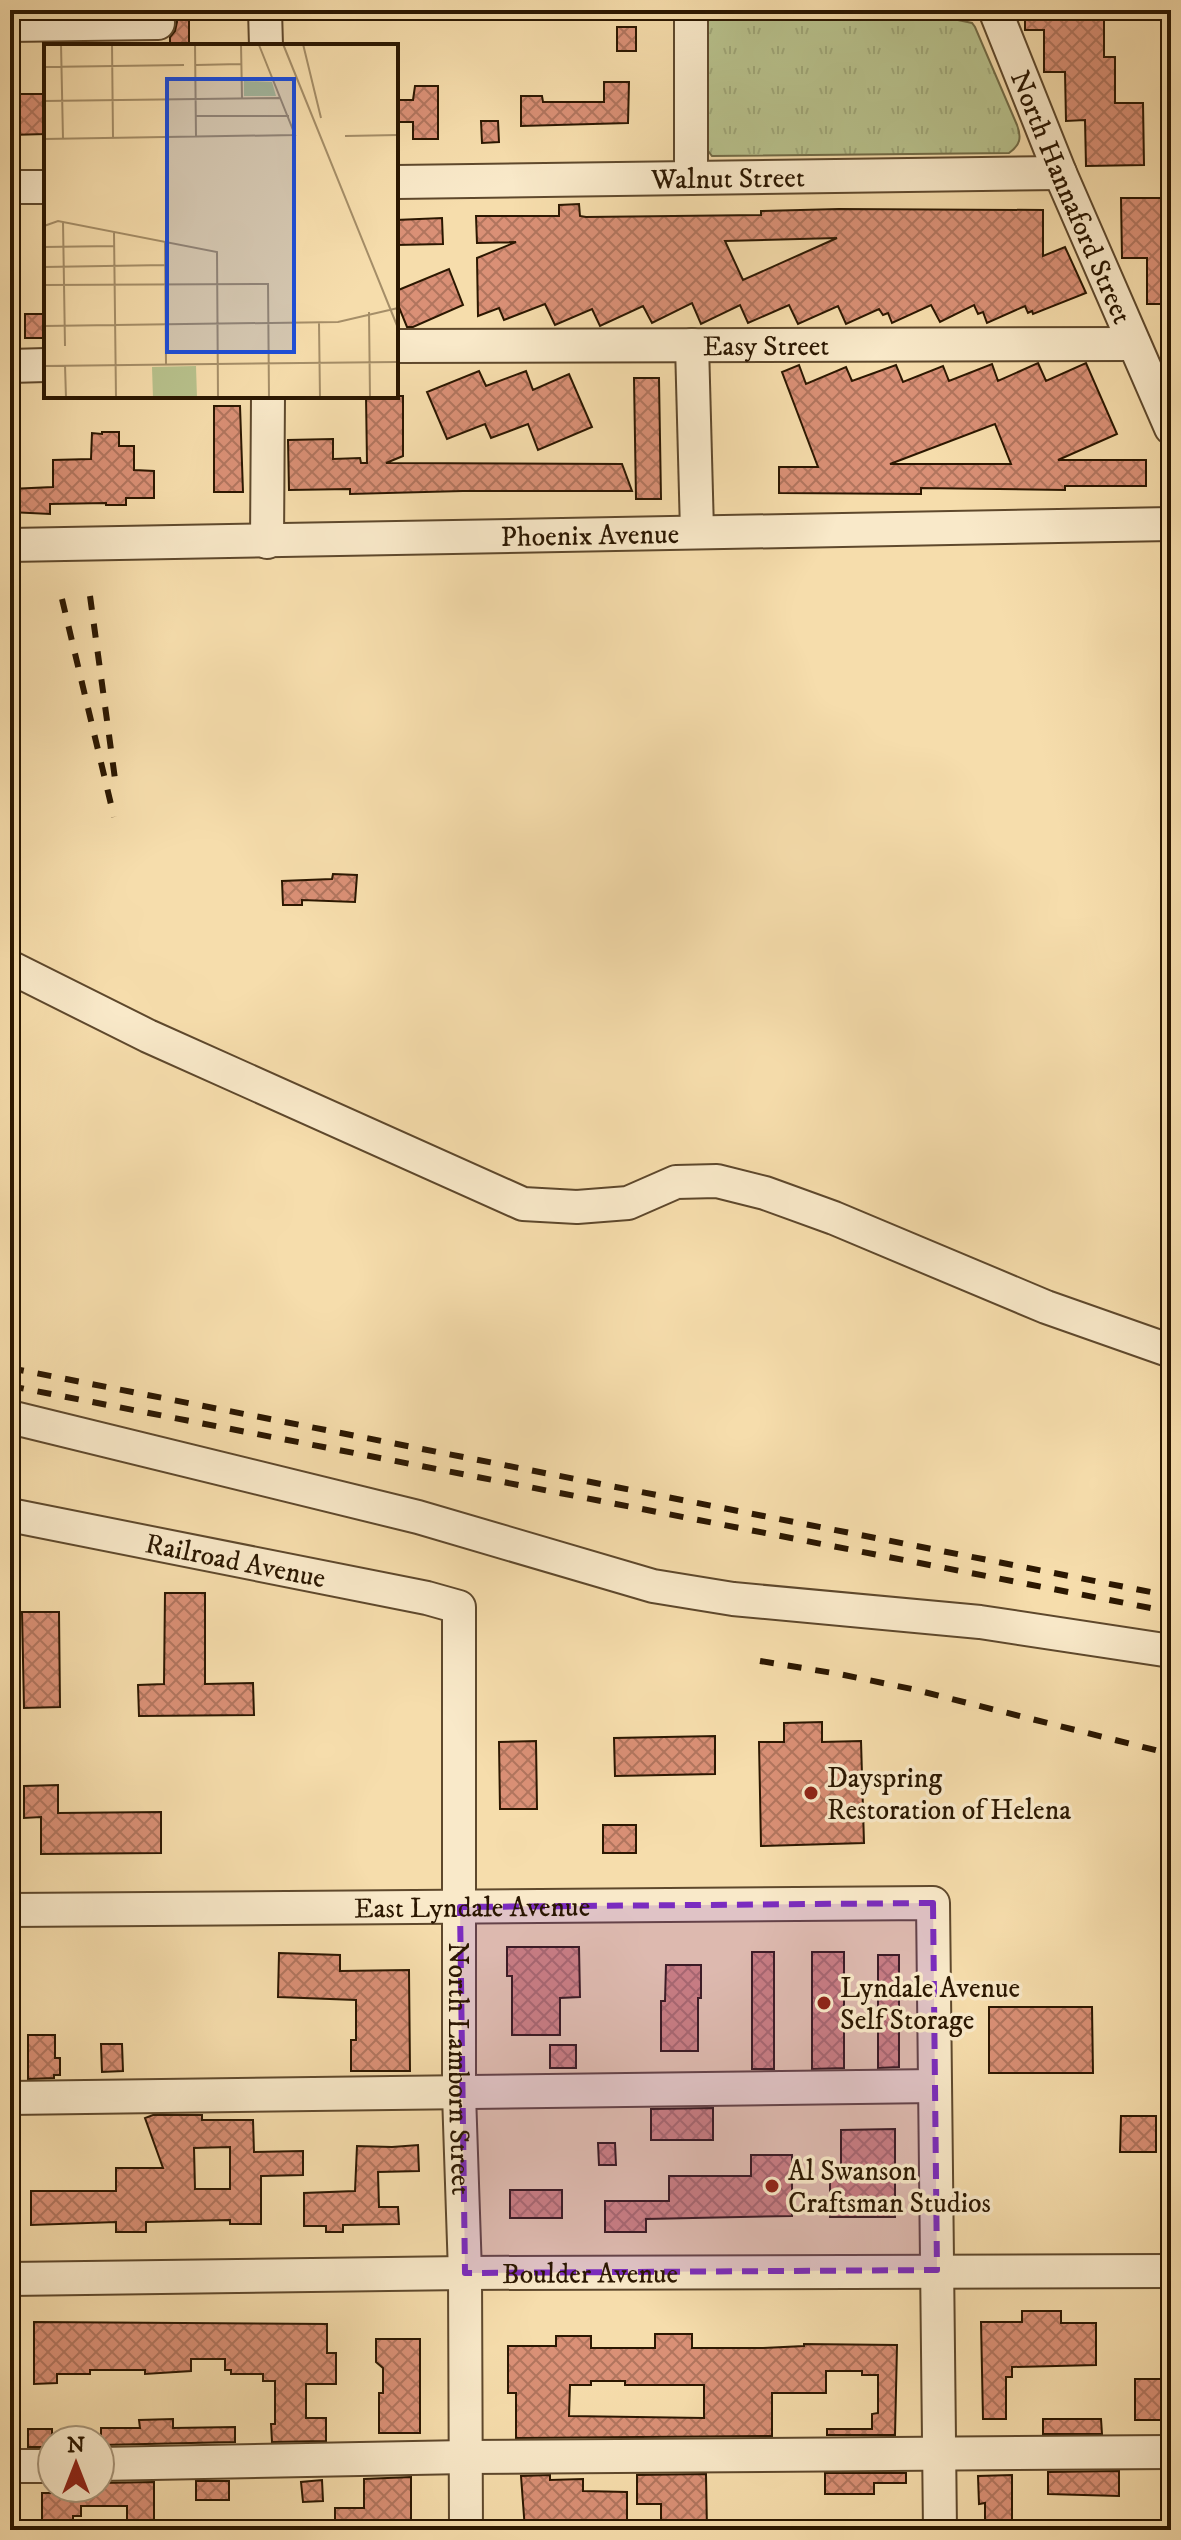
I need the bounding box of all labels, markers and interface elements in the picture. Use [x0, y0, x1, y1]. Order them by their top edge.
inset map [44, 44, 398, 398]
street label: North Hannaford Street [1002, 66, 1139, 329]
street label: Walnut Street [650, 160, 805, 198]
street label: Easy Street [703, 329, 829, 364]
street label: Phoenix Avenue [500, 517, 679, 555]
street label: Railroad Avenue [142, 1526, 328, 1596]
place label: Dayspring Restoration of Helena [827, 1761, 1071, 1828]
marker: Dayspring Restoration of Helena [802, 1784, 820, 1802]
street label: East Lyndale Avenue [354, 1890, 590, 1926]
street label: North Lamborn Street [440, 1942, 478, 2196]
place label: Lyndale Avenue Self Storage [840, 1971, 1020, 2038]
marker: Lyndale Avenue Self Storage [815, 1994, 833, 2012]
place label: Al Swanson Craftsman Studios [788, 2154, 991, 2221]
marker: Al Swanson Craftsman Studios [763, 2177, 781, 2195]
street label: Boulder Avenue [502, 2256, 678, 2292]
north arrow [36, 2424, 116, 2504]
text: N [67, 2432, 85, 2459]

